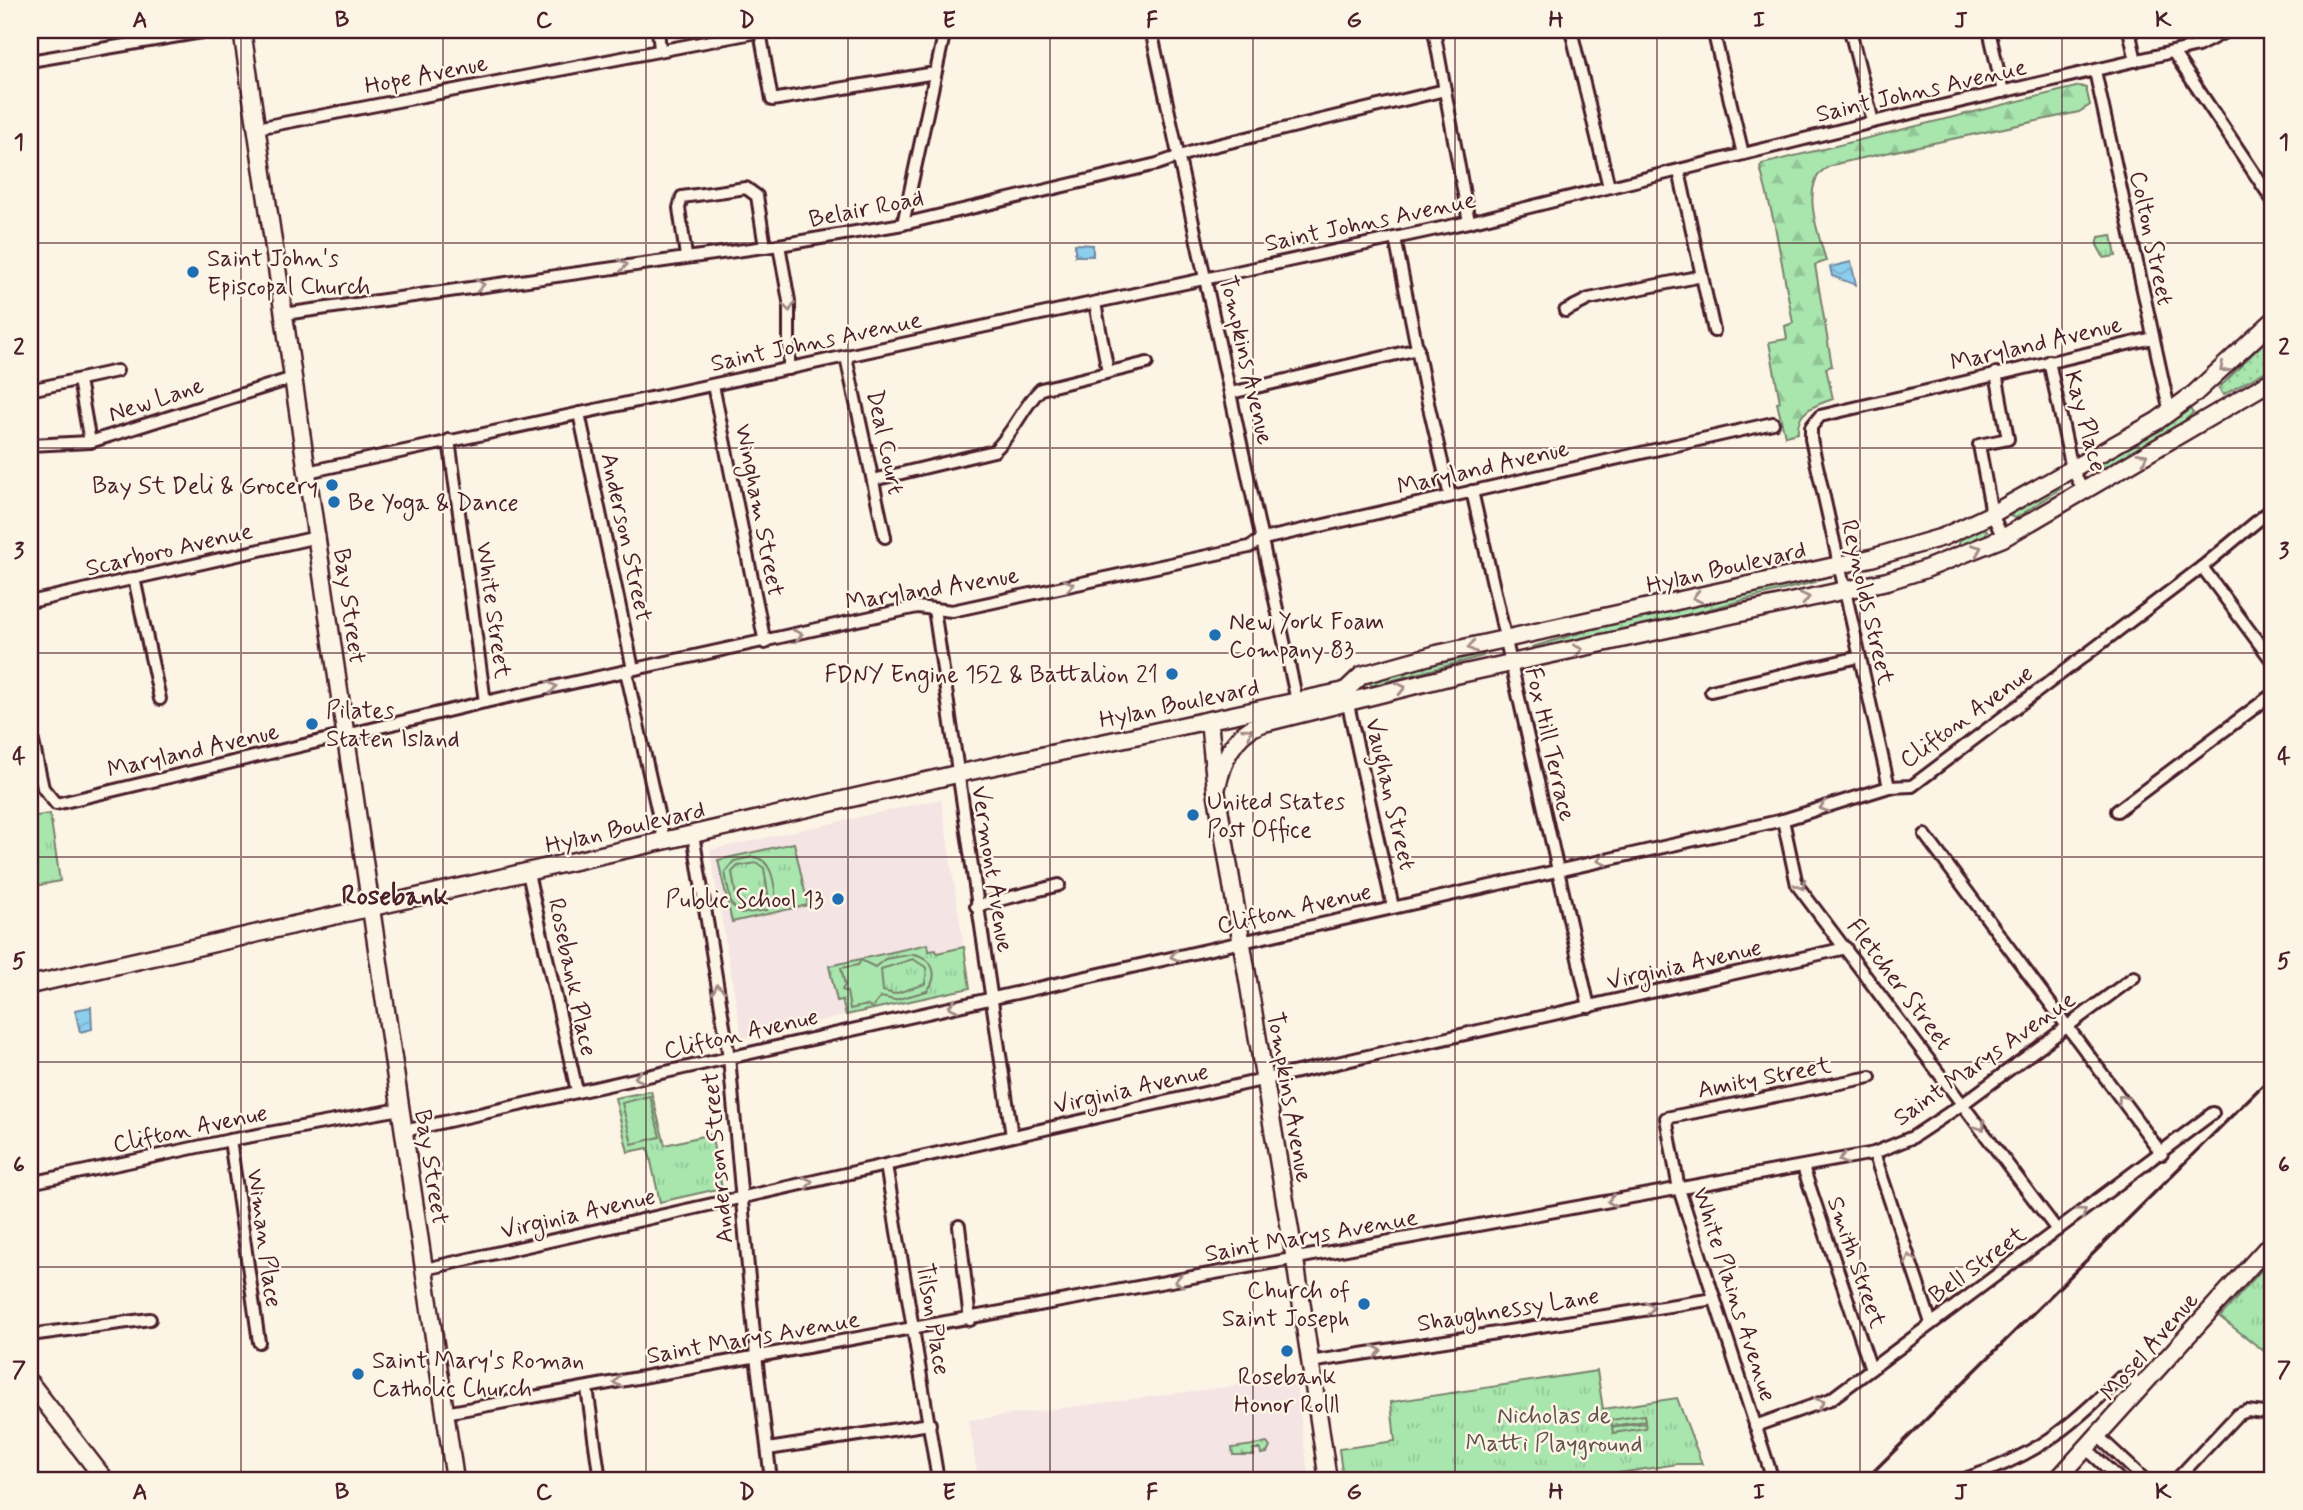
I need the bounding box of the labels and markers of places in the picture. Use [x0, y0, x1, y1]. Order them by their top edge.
place label: Saint John's Episcopal Church [207, 244, 370, 303]
marker: Saint John's Episcopal Church [185, 264, 201, 280]
place label: Bay St Deli & Grocery [92, 471, 318, 502]
marker: Bay St Deli & Grocery [324, 477, 340, 493]
place label: Be Yoga & Dance [348, 488, 519, 521]
marker: Be Yoga & Dance [326, 494, 342, 510]
place label: New York Foam Company 83 [1229, 607, 1384, 666]
marker: New York Foam Company 83 [1207, 627, 1223, 643]
place label: FDNY Engine 152 & Battalion 21 [825, 660, 1158, 693]
marker: FDNY Engine 152 & Battalion 21 [1164, 666, 1180, 682]
place label: Pilates Staten Island [326, 696, 460, 755]
marker: Pilates Staten Island [304, 716, 320, 732]
place label: United States Post Office [1207, 787, 1345, 846]
marker: United States Post Office [1185, 807, 1201, 823]
place label: Public School 13 [665, 885, 824, 916]
marker: Public School 13 [830, 891, 846, 907]
place label: Church of Saint Joseph [1222, 1276, 1350, 1335]
marker: Church of Saint Joseph [1356, 1296, 1372, 1312]
marker: Rosebank Honor Rolll [1279, 1343, 1295, 1359]
place label: Saint Mary's Roman Catholic Church [372, 1346, 584, 1405]
place label: Rosebank Honor Rolll [1234, 1362, 1340, 1421]
marker: Saint Mary's Roman Catholic Church [350, 1366, 366, 1382]

